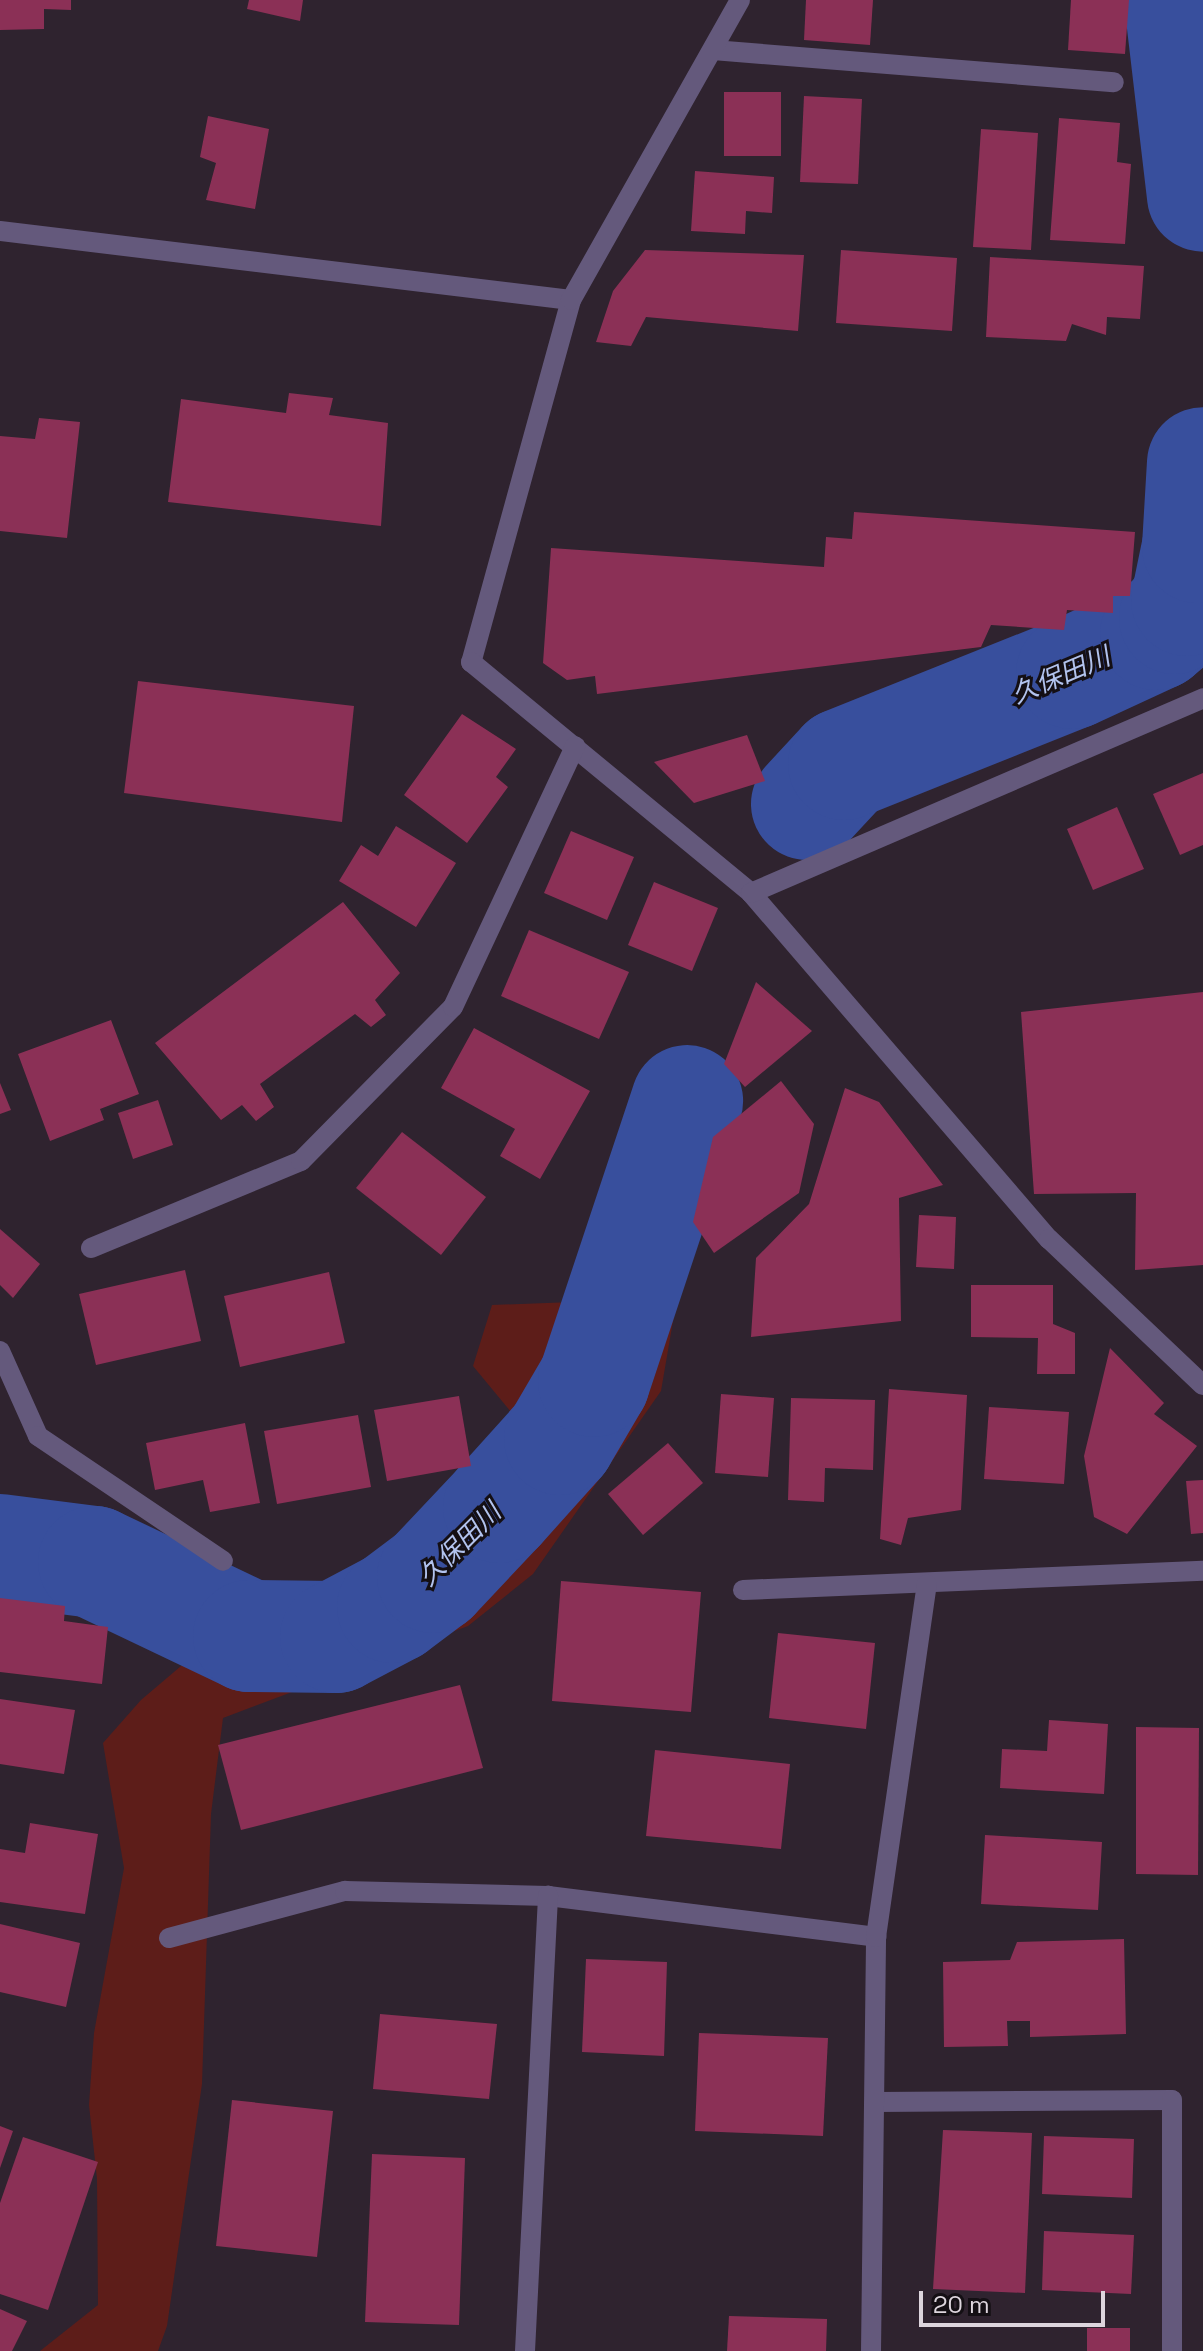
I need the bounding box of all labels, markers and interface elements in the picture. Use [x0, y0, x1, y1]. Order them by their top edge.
water label: 久保田川 [1007, 641, 1115, 711]
water label: 久保田川 [412, 1497, 508, 1593]
scale bar [923, 2275, 1109, 2325]
text: 20 m [933, 2289, 990, 2320]

